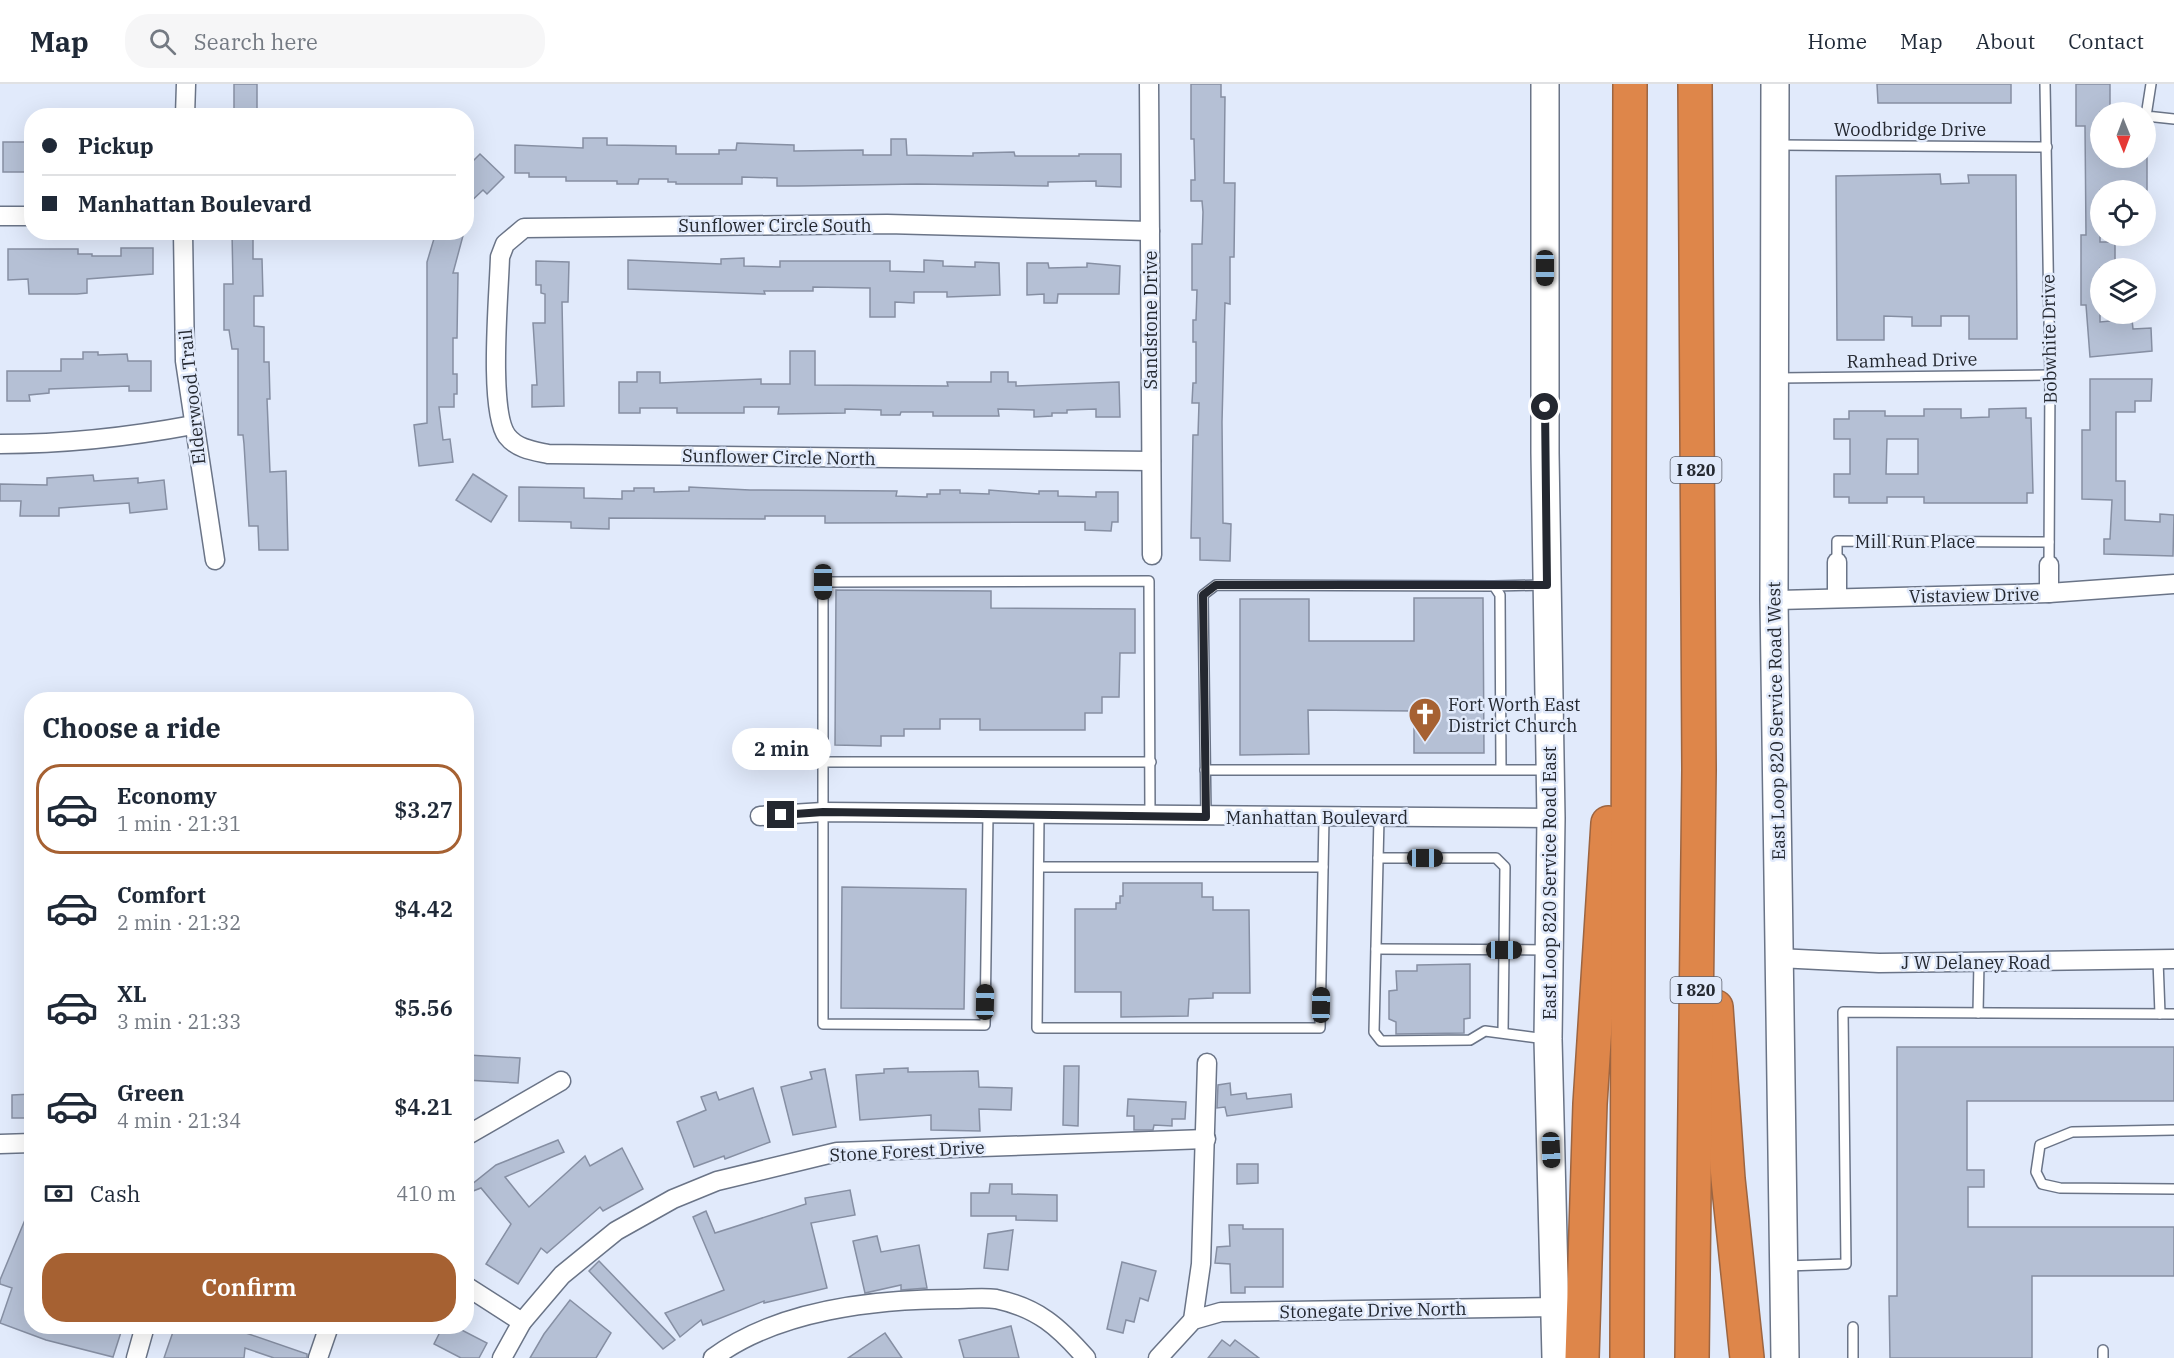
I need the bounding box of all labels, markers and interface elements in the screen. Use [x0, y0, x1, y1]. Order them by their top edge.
search box [125, 14, 545, 68]
text: Map [30, 23, 89, 60]
icon: search [146, 25, 179, 58]
text: Search here [194, 27, 318, 56]
text: Home [1807, 27, 1867, 55]
text: Map [1900, 27, 1943, 55]
text: About [1976, 27, 2035, 55]
text: Contact [2068, 27, 2144, 55]
north arrow [2090, 102, 2156, 168]
map controls [2090, 102, 2156, 324]
street label: Woodbridge Drive [1834, 118, 1986, 141]
text: Pickup [78, 131, 154, 160]
button: locate [2090, 180, 2156, 246]
text: Manhattan Boulevard [78, 189, 312, 218]
street label: Sunflower Circle South [678, 214, 872, 237]
car [1536, 250, 1554, 286]
street label: Sandstone Drive [1139, 251, 1162, 389]
button: layers [2090, 258, 2156, 324]
street label: Bobwhite Drive [2036, 274, 2062, 404]
street label: Elderwood Trail [173, 328, 211, 466]
street label: Ramhead Drive [1847, 347, 1977, 373]
route start [1531, 393, 1558, 420]
street label: Sunflower Circle North [682, 444, 876, 470]
road number: I 820 [1670, 457, 1722, 483]
street label: Mill Run Place [1855, 530, 1975, 553]
car [814, 564, 832, 600]
street label: East Loop 820 Service Road West [1762, 581, 1790, 861]
street label: Vistaview Drive [1909, 582, 2039, 608]
place label: Fort Worth East District Church [1448, 693, 1580, 737]
church icon: Fort Worth East District Church [1407, 696, 1443, 743]
text: Choose a ride [42, 710, 221, 745]
callout: 2 min [732, 728, 830, 770]
text: 2 min [754, 735, 809, 762]
street label: East Loop 820 Service Road East [1538, 746, 1561, 1020]
text: Economy [117, 781, 217, 810]
icon: car [45, 782, 99, 836]
text: $3.27 [394, 795, 453, 824]
route end [767, 801, 794, 828]
street label: Manhattan Boulevard [1226, 806, 1408, 829]
text: 1 min · 21:31 [117, 810, 241, 837]
car [1407, 849, 1443, 867]
text: Comfort [117, 880, 206, 909]
icon: car [45, 881, 99, 935]
text: $4.42 [394, 894, 453, 923]
text: 2 min · 21:32 [117, 909, 241, 936]
car [1486, 941, 1522, 959]
street label: J W Delaney Road [1901, 951, 2051, 974]
road number: I 820 [1670, 977, 1722, 1003]
text: XL [117, 979, 147, 1008]
icon: car [45, 980, 99, 1034]
car [976, 984, 994, 1020]
car [1312, 987, 1330, 1023]
text: $5.56 [394, 993, 453, 1022]
text: 3 min · 21:33 [117, 1008, 241, 1035]
text: Green [117, 1078, 184, 1107]
icon: car [45, 1079, 99, 1133]
text: $4.21 [394, 1092, 453, 1121]
text: 4 min · 21:34 [117, 1107, 241, 1134]
car [1541, 1132, 1561, 1168]
street label: Stone Forest Drive [829, 1135, 985, 1167]
icon: cash [42, 1177, 75, 1210]
text: Cash [90, 1179, 141, 1208]
text: 410 m [396, 1180, 456, 1207]
button: Confirm [42, 1253, 456, 1322]
street label: Stonegate Drive North [1279, 1297, 1467, 1323]

